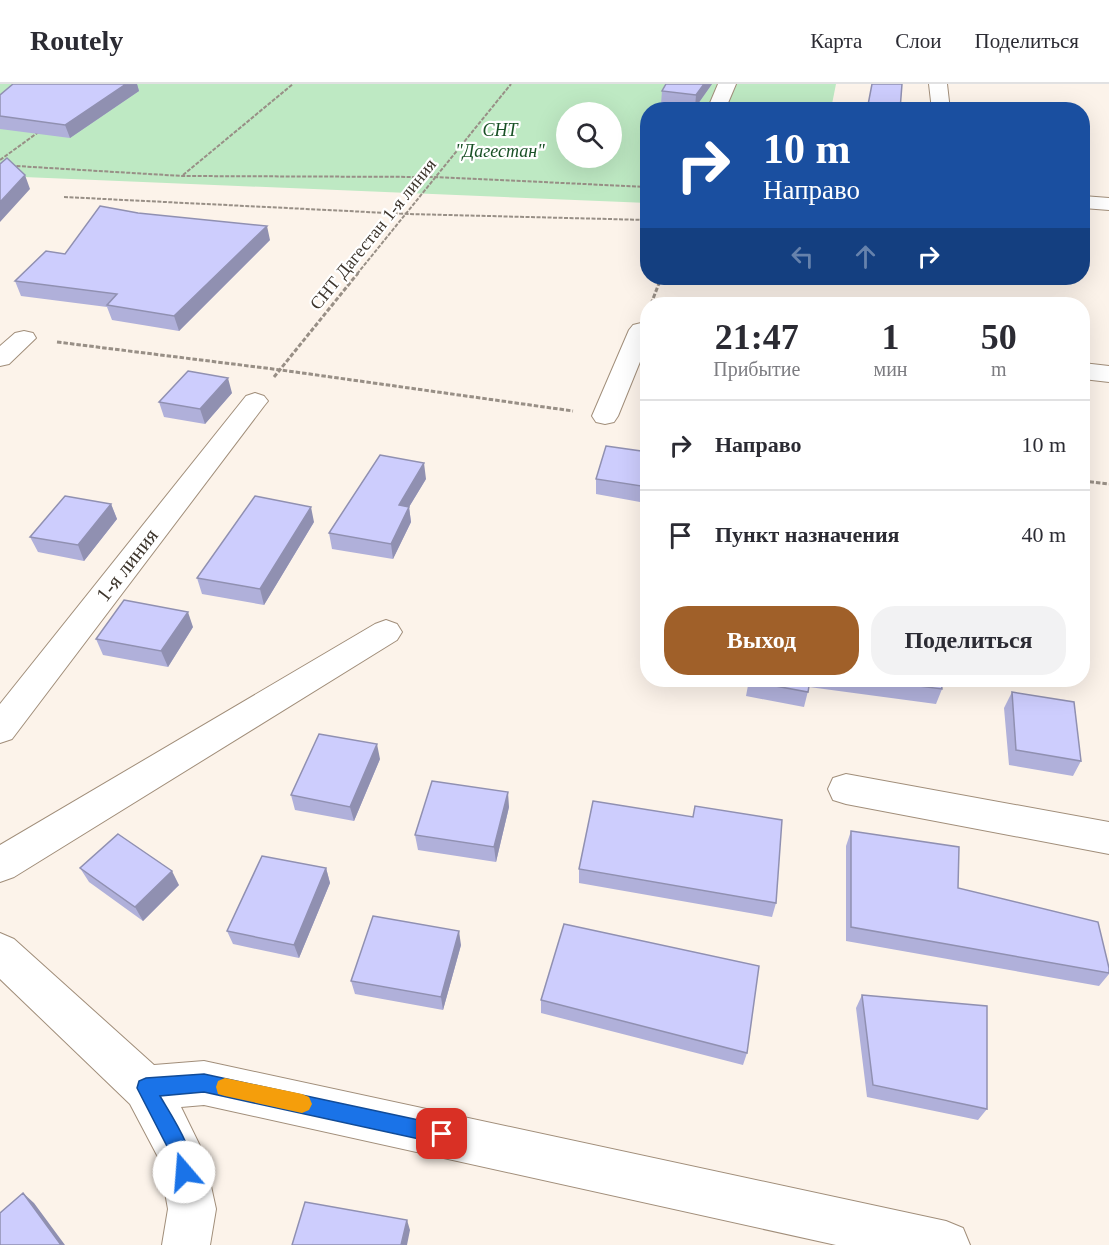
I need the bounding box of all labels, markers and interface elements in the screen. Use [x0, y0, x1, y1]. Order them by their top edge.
text: Routely [30, 25, 123, 56]
text: Карта [810, 29, 862, 53]
text: Слои [895, 29, 941, 53]
text: Поделиться [974, 29, 1079, 53]
map controls [556, 102, 622, 168]
button: search [556, 102, 622, 168]
park label: СНТ "Дагестан" [455, 120, 545, 161]
icon: right [664, 126, 742, 204]
text: 10 m [763, 126, 851, 172]
street label: СНТ Дагестан 1-я линия [306, 154, 440, 314]
text: Направо [763, 175, 860, 205]
icon: left [786, 240, 819, 273]
icon: ahead [849, 240, 882, 273]
icon: right [912, 240, 945, 273]
text: 21:47 [715, 317, 799, 357]
text: 1 [882, 317, 900, 357]
text: 50 [981, 317, 1017, 357]
text: Прибытие [713, 358, 800, 380]
text: мин [874, 358, 908, 380]
text: m [991, 358, 1007, 380]
icon: right [664, 429, 697, 462]
text: Направо [715, 432, 801, 457]
text: 10 m [1021, 432, 1066, 457]
icon: arrive [664, 519, 697, 552]
text: Пункт назначения [715, 522, 900, 547]
text: 40 m [1021, 522, 1066, 547]
street label: 1-я линия [91, 523, 163, 606]
button: Выход [664, 606, 859, 675]
button: Поделиться [871, 606, 1066, 675]
pin [416, 1108, 467, 1159]
icon: arrive [425, 1117, 458, 1150]
position arrow [152, 1140, 216, 1204]

